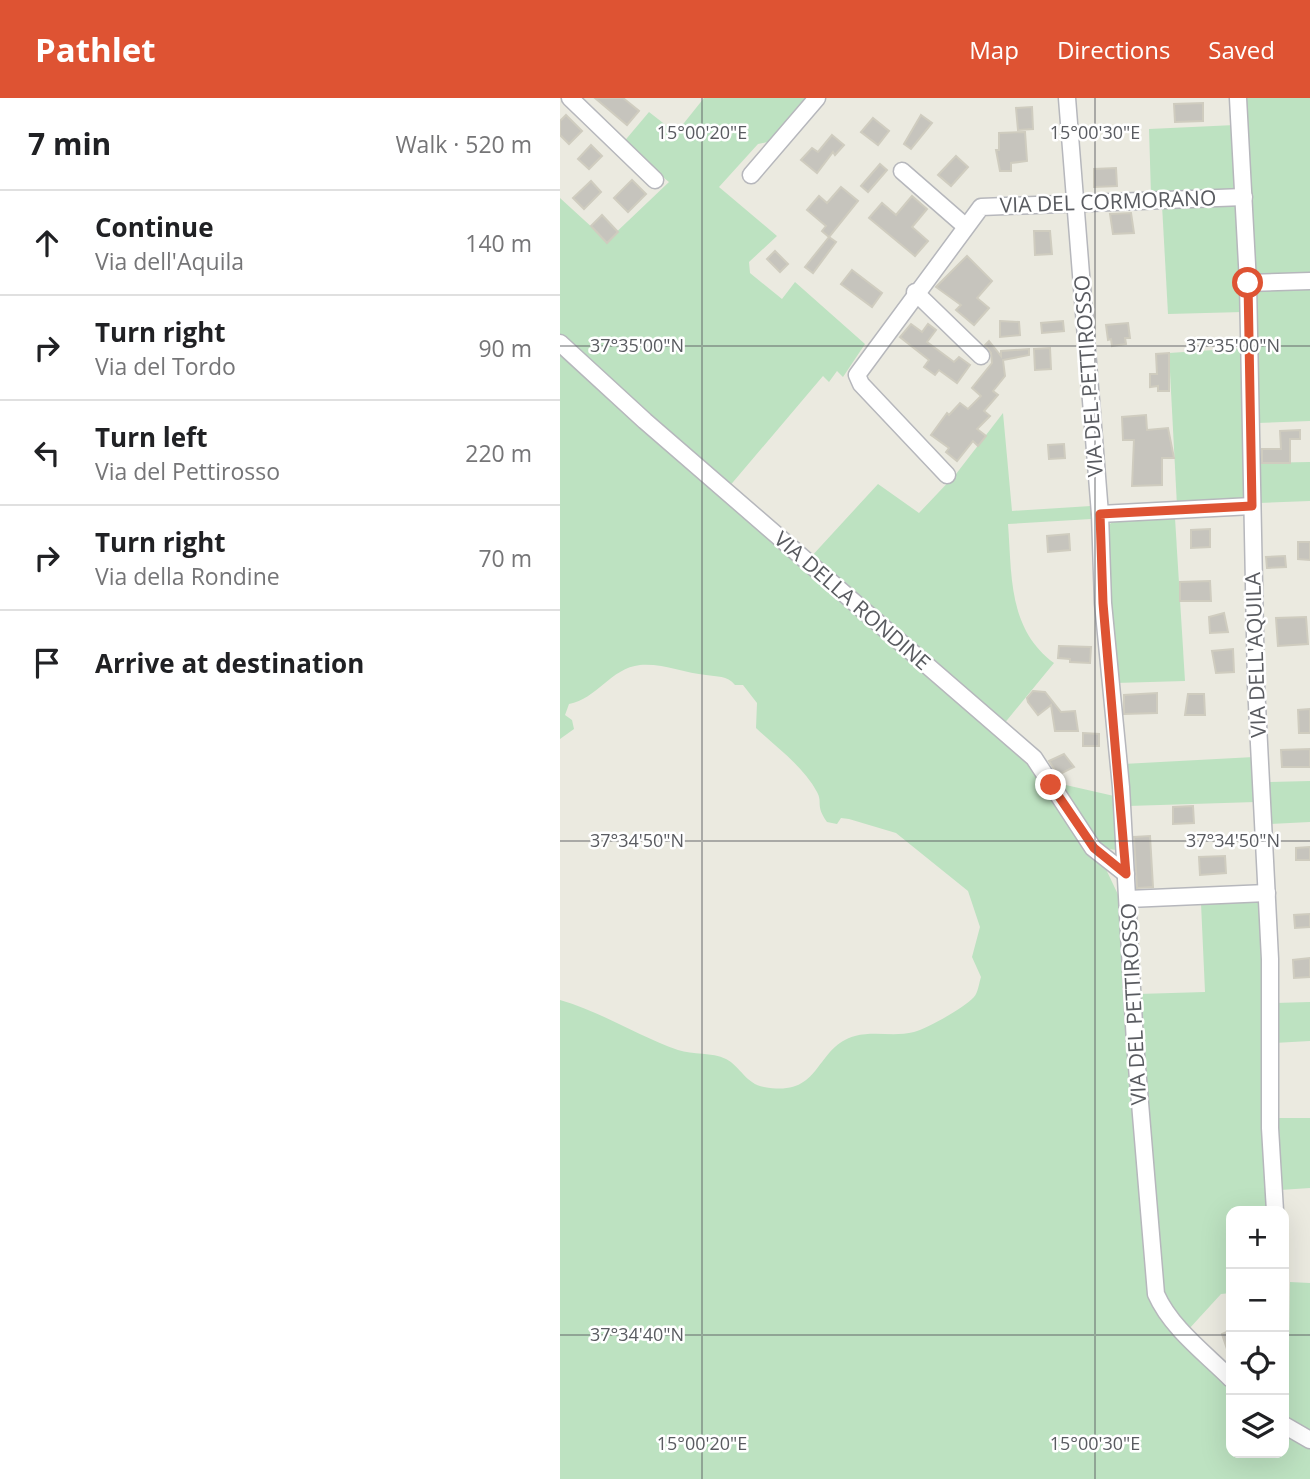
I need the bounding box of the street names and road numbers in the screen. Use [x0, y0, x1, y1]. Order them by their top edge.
street label: VIA DEL CORMORANO [999, 183, 1217, 219]
street label: VIA DEL PETTIROSSO [1067, 274, 1109, 478]
street label: VIA DELLA RONDINE [769, 525, 937, 676]
street label: VIA DELL'AQUILA [1238, 571, 1272, 738]
street label: VIA DEL PETTIROSSO [1114, 902, 1152, 1106]

